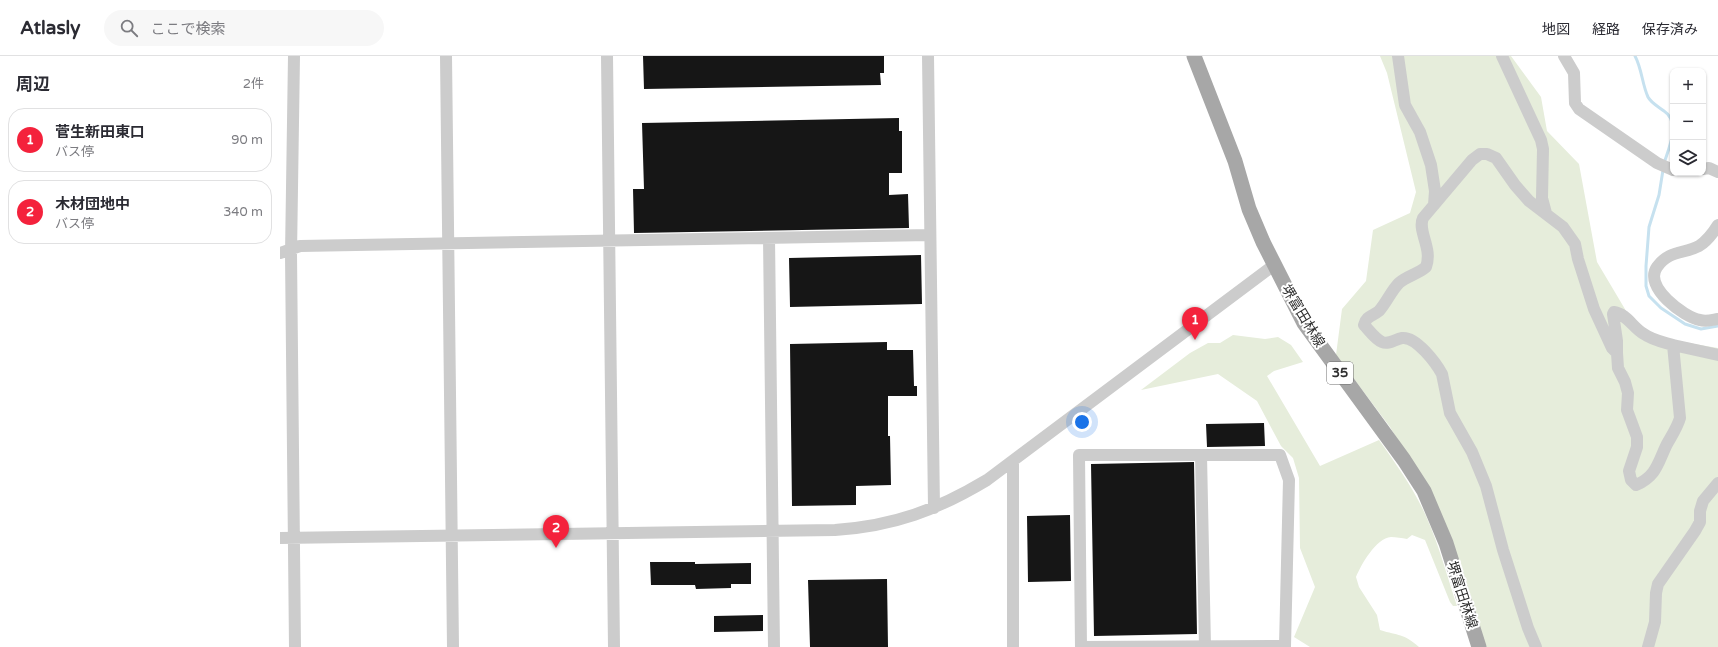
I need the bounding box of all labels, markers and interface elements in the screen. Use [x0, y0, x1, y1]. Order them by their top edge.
search box [104, 10, 384, 46]
text: Atlasly [20, 17, 80, 39]
icon: search [118, 17, 140, 39]
text: ここで検索 [150, 20, 225, 38]
text: 地図 [1542, 21, 1570, 38]
text: 経路 [1592, 21, 1620, 38]
text: 保存済み [1642, 21, 1698, 38]
map controls [1670, 68, 1706, 176]
button: + [1670, 68, 1706, 104]
text: 周辺 [16, 74, 50, 95]
text: 2件 [243, 76, 264, 92]
button: − [1670, 104, 1706, 140]
text: 菅生新田東口 [55, 123, 145, 141]
text: 1 [26, 132, 34, 148]
text: 90 m [231, 132, 263, 148]
button: layers [1670, 140, 1706, 176]
text: バス停 [55, 144, 94, 160]
text: 木材団地中 [55, 195, 130, 213]
text: 2 [26, 204, 34, 220]
text: 340 m [223, 204, 263, 220]
text: バス停 [55, 216, 94, 232]
street label: 堺富田林線 [1278, 282, 1328, 350]
pin: 1 [1182, 307, 1208, 340]
road number: 35 [1327, 362, 1353, 384]
your location [1072, 412, 1092, 432]
pin: 2 [543, 515, 569, 548]
street label: 堺富田林線 [1443, 559, 1481, 631]

